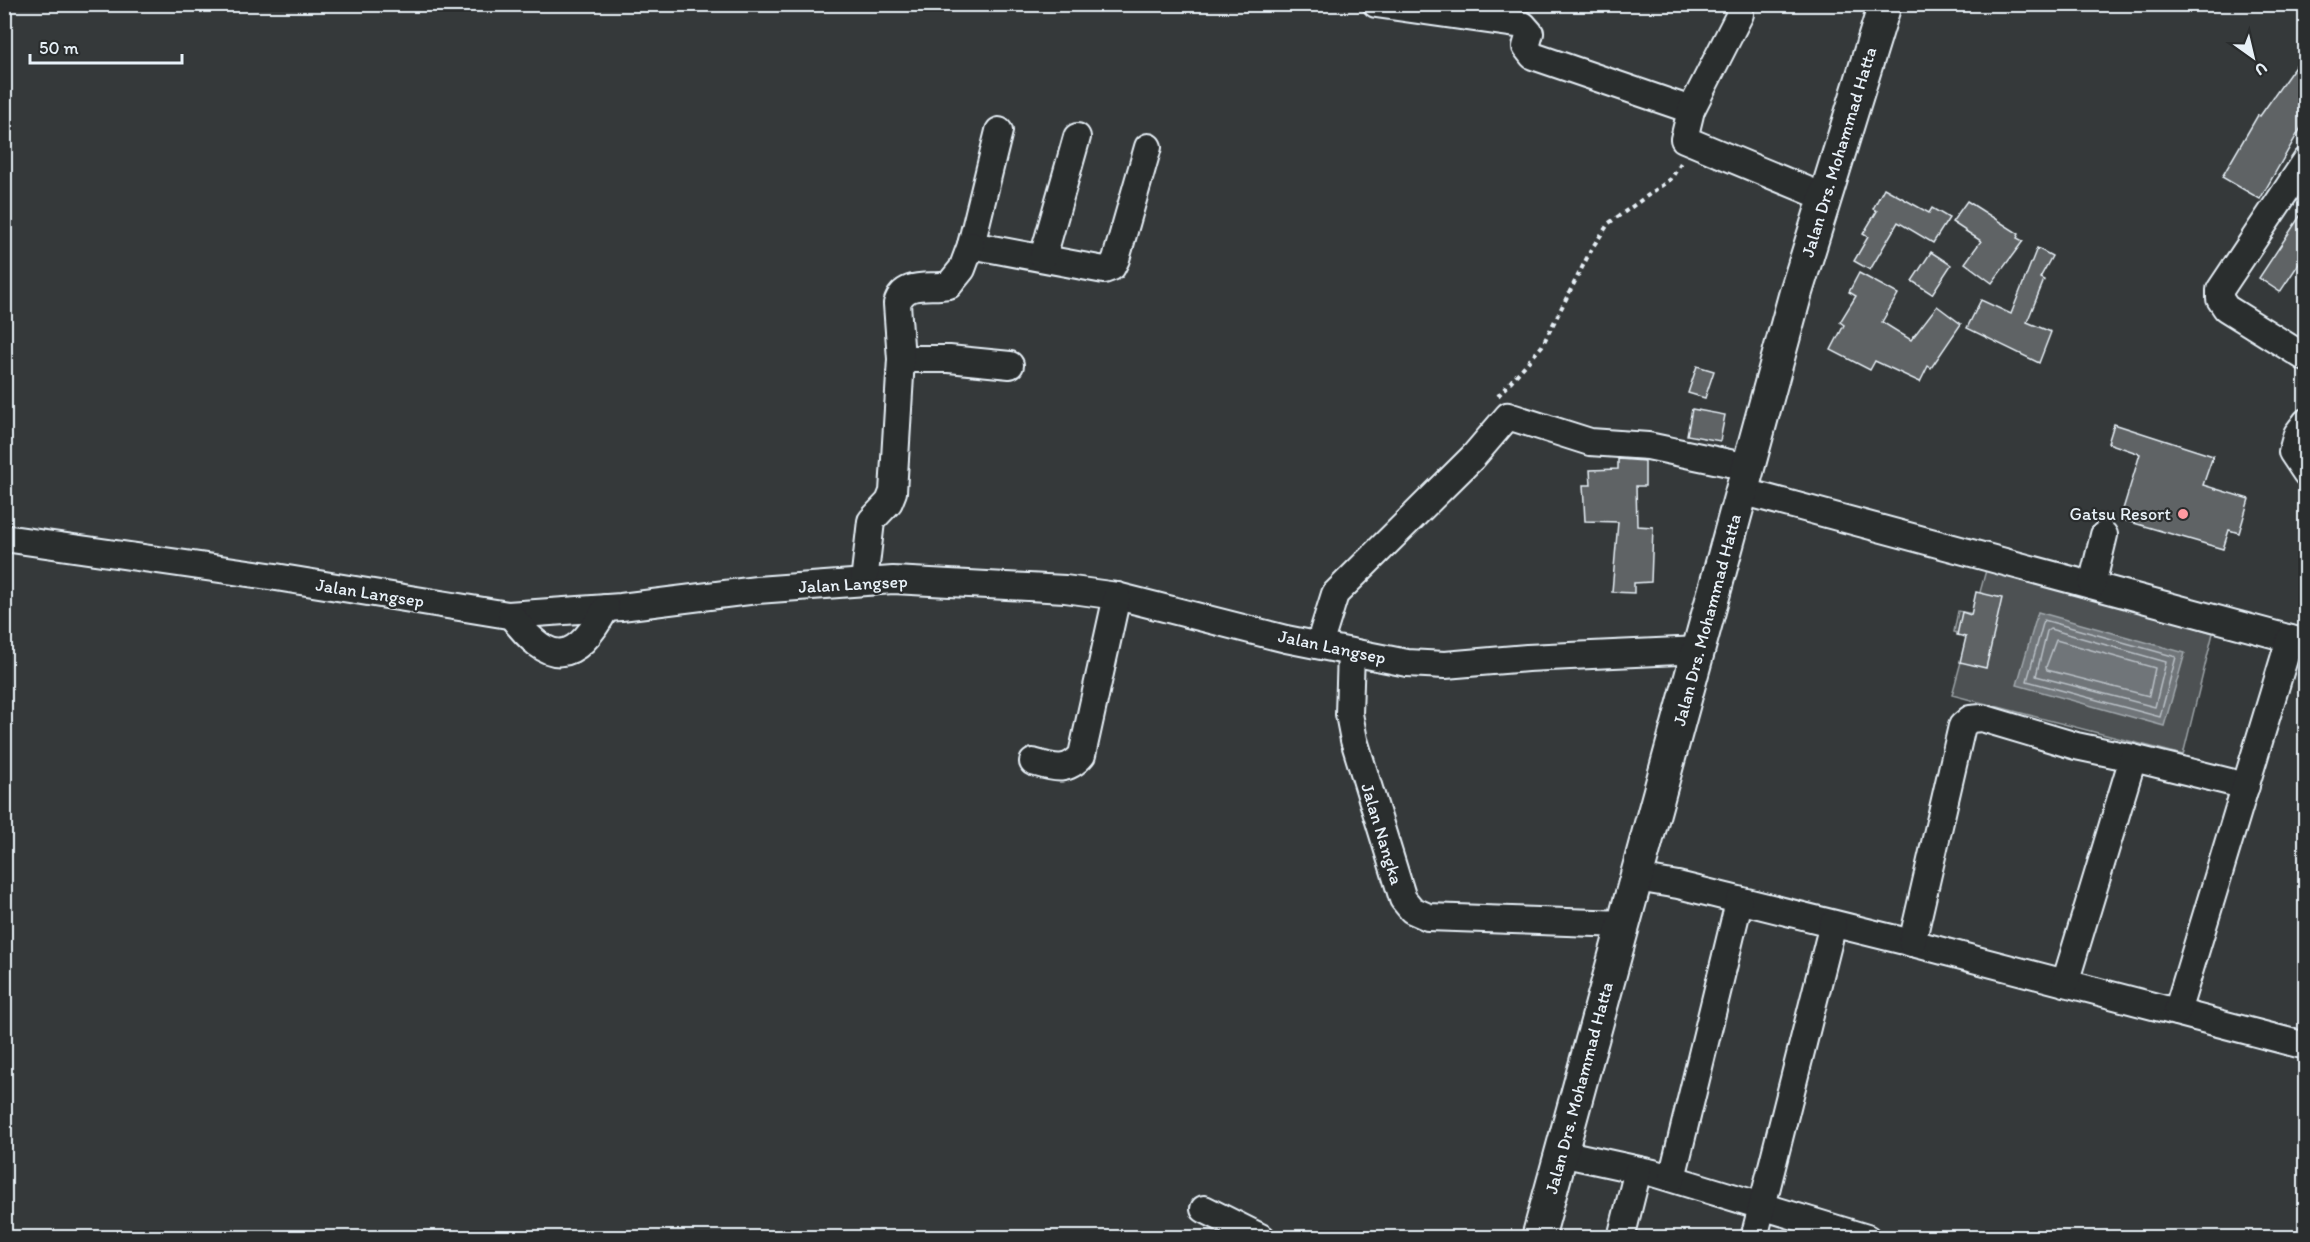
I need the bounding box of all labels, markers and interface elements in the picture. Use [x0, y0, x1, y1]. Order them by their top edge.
scale bar [30, 27, 182, 65]
north arrow [2223, 27, 2283, 87]
text: 50 m [39, 37, 79, 59]
street label: Jalan Drs. Mohammad Hatta [1797, 44, 1882, 260]
text: U [2251, 58, 2271, 80]
place label: Gatsu Resort [2070, 503, 2171, 525]
marker: Gatsu Resort [2176, 507, 2190, 521]
street label: Jalan Drs. Mohammad Hatta [1668, 511, 1746, 728]
street label: Jalan Langsep [798, 570, 908, 598]
street label: Jalan Langsep [314, 574, 426, 612]
street label: Jalan Langsep [1276, 625, 1388, 669]
street label: Jalan Nangka [1356, 781, 1408, 888]
street label: Jalan Drs. Mohammad Hatta [1540, 979, 1618, 1196]

